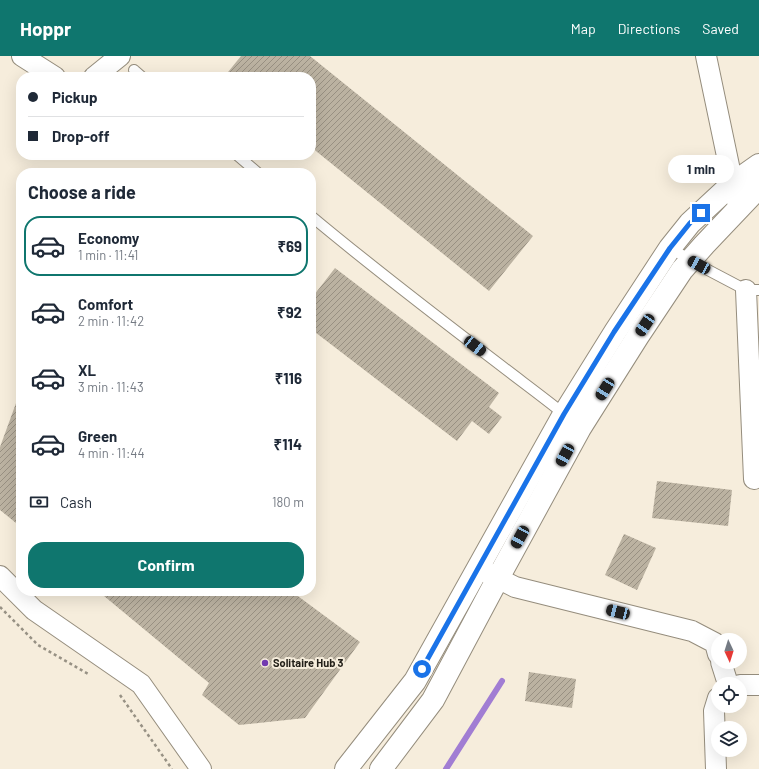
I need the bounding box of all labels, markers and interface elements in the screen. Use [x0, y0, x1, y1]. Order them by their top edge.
text: Hoppr [20, 17, 71, 40]
text: Map [571, 20, 596, 37]
text: Directions [618, 20, 680, 37]
text: Saved [702, 20, 739, 37]
text: Pickup [52, 88, 98, 106]
text: Drop-off [52, 127, 110, 145]
callout: 1 min [668, 155, 734, 183]
text: 1 min [687, 161, 715, 177]
text: Choose a ride [28, 181, 136, 203]
route end [692, 204, 710, 222]
icon: car [30, 228, 66, 264]
text: Economy [78, 229, 139, 247]
text: ₹69 [277, 237, 302, 255]
text: 1 min · 11:41 [78, 247, 138, 263]
car [686, 254, 712, 276]
icon: car [30, 294, 66, 330]
text: Comfort [78, 295, 133, 313]
text: ₹92 [277, 303, 302, 321]
car [633, 312, 657, 338]
text: 2 min · 11:42 [78, 313, 144, 329]
car [462, 334, 488, 358]
icon: car [30, 360, 66, 396]
text: XL [78, 361, 96, 379]
text: ₹116 [275, 369, 302, 387]
car [594, 376, 616, 402]
text: 3 min · 11:43 [78, 379, 144, 395]
icon: car [30, 426, 66, 462]
text: Green [78, 427, 117, 445]
text: ₹114 [274, 435, 302, 453]
car [554, 442, 576, 468]
text: 4 min · 11:44 [78, 445, 145, 461]
icon: cash [28, 491, 50, 513]
text: Cash [60, 493, 92, 511]
text: 180 m [272, 494, 304, 510]
car [509, 524, 531, 550]
button: Confirm [28, 542, 304, 588]
car [605, 603, 631, 621]
north arrow [711, 633, 747, 669]
map controls [711, 633, 747, 757]
place label: Solitaire Hub 3 [273, 656, 344, 669]
marker: Solitaire Hub 3 [260, 658, 270, 668]
route start [413, 660, 431, 678]
button: locate [711, 677, 747, 713]
button: layers [711, 721, 747, 757]

